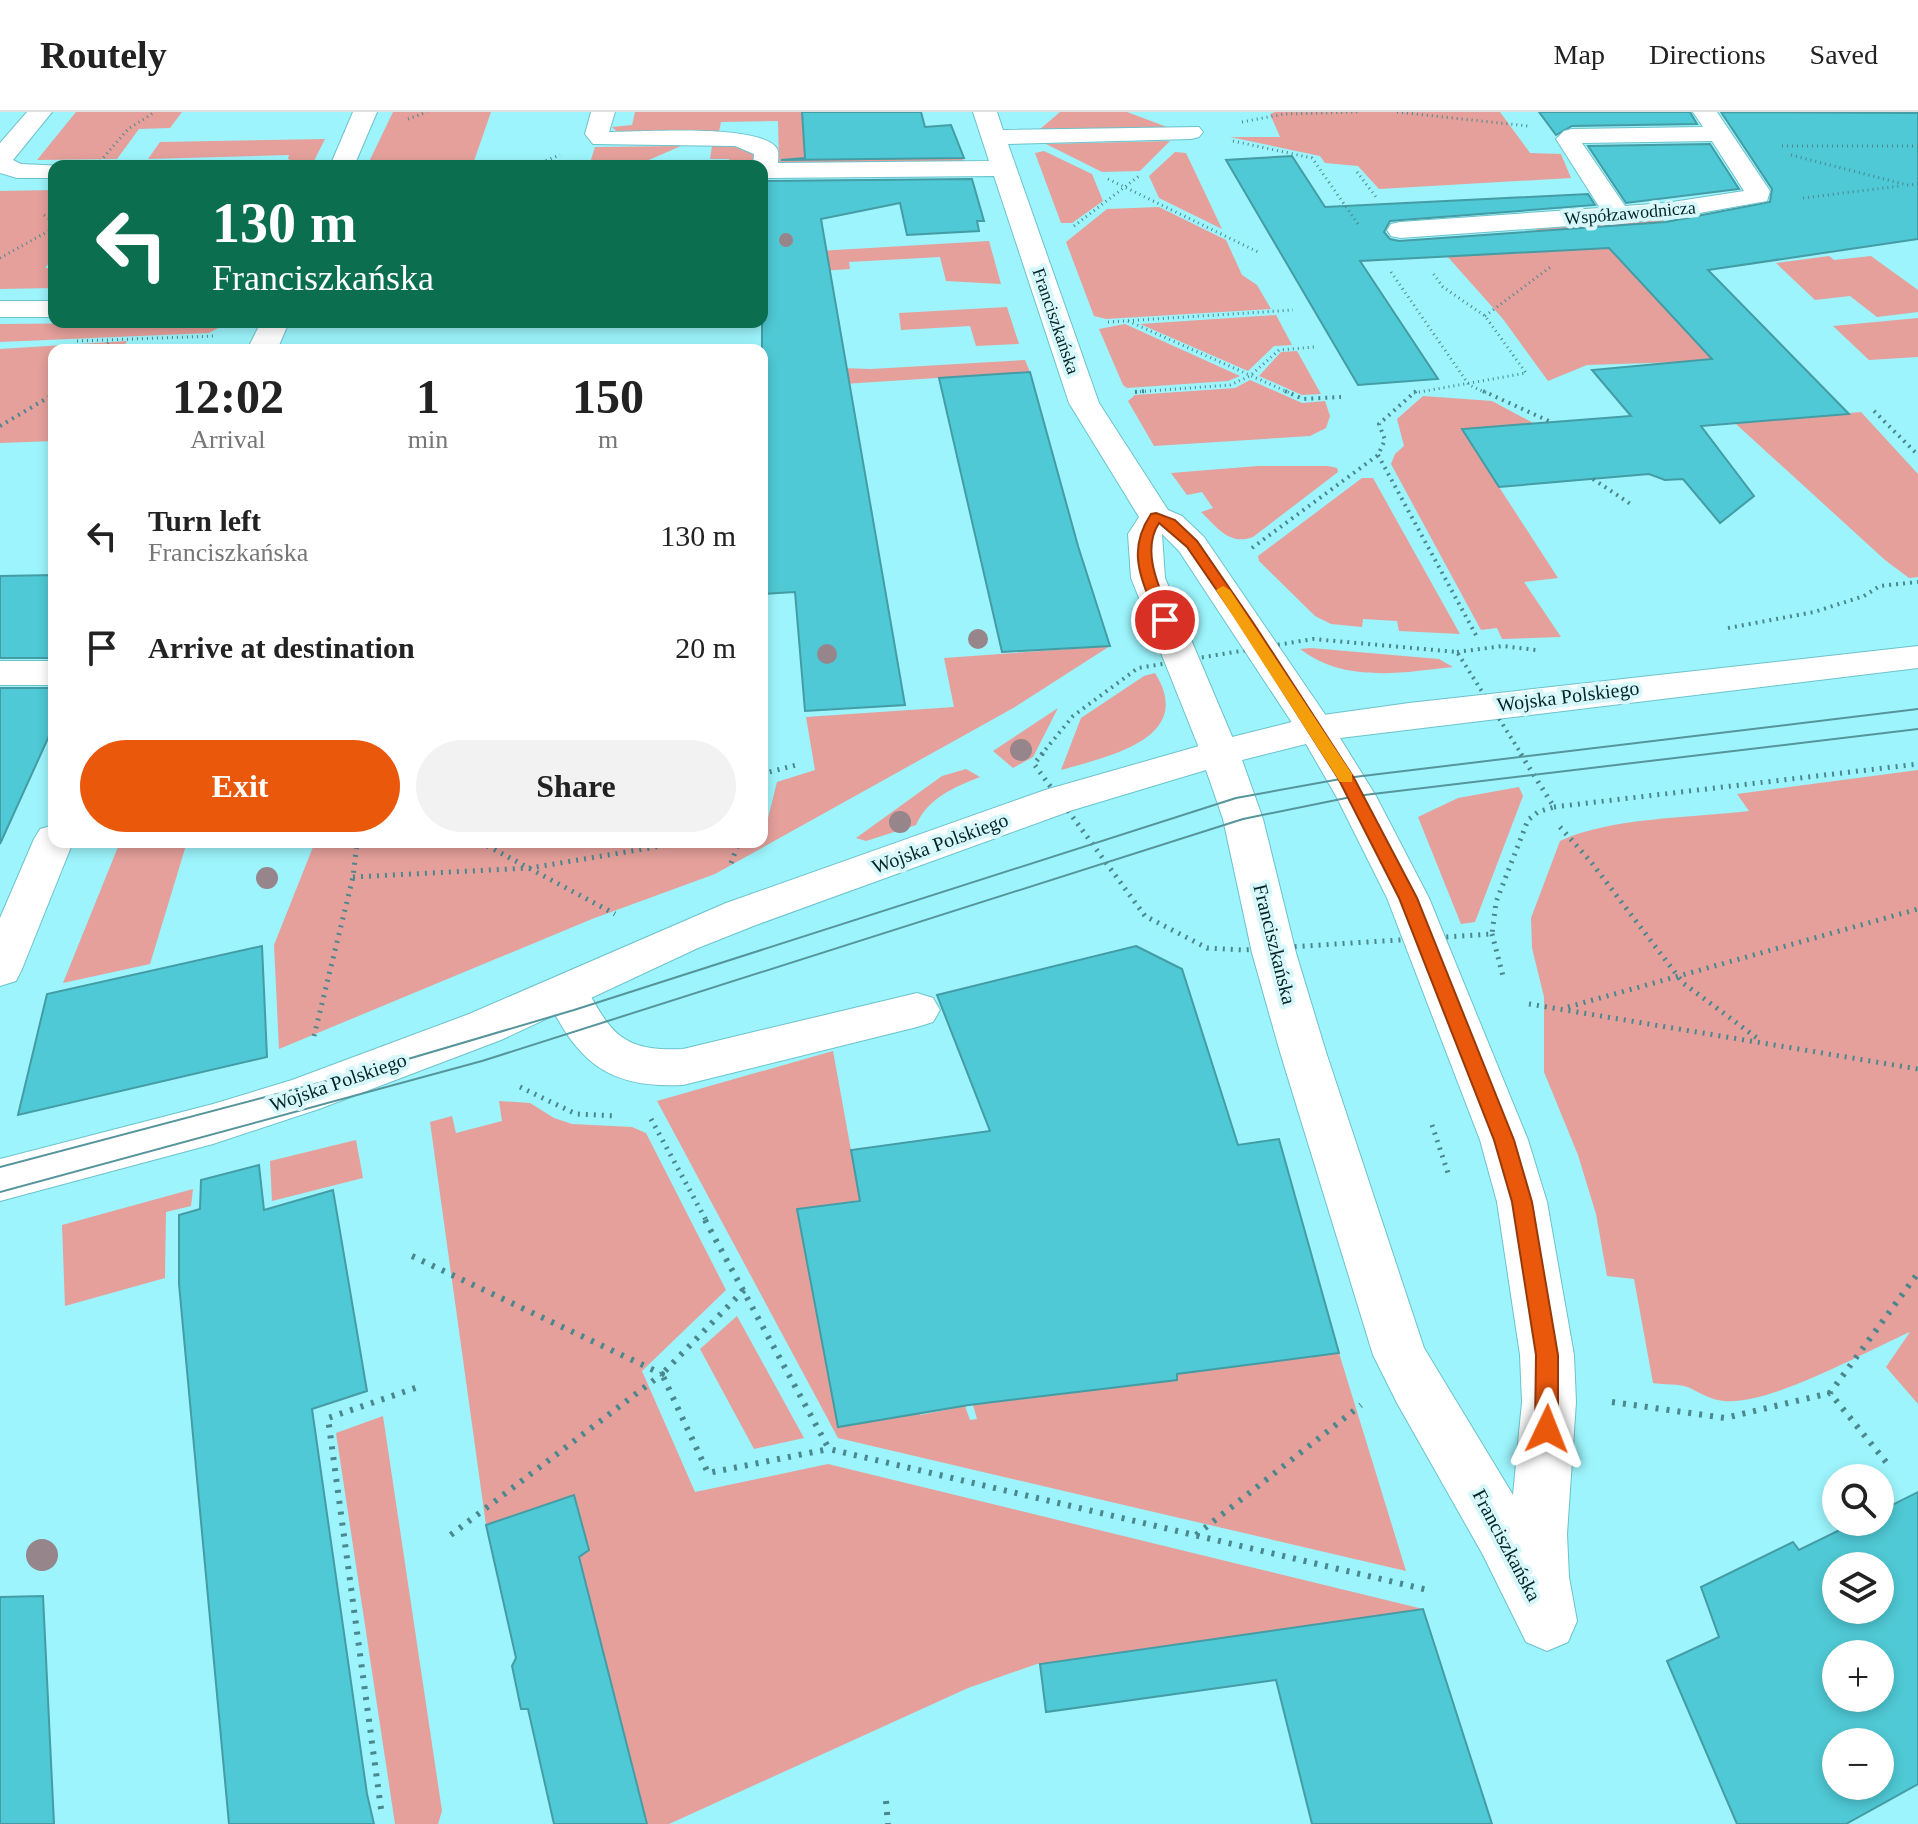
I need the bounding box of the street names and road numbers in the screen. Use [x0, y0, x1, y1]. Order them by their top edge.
street label: Współzawodnicza [1563, 197, 1697, 229]
street label: Franciszkańska [1028, 265, 1084, 377]
street label: Wojska Polskiego [1495, 676, 1641, 717]
street label: Wojska Polskiego [869, 808, 1011, 879]
street label: Franciszkańska [1249, 882, 1301, 1007]
street label: Wojska Polskiego [267, 1048, 410, 1117]
street label: Franciszkańska [1468, 1485, 1546, 1605]

